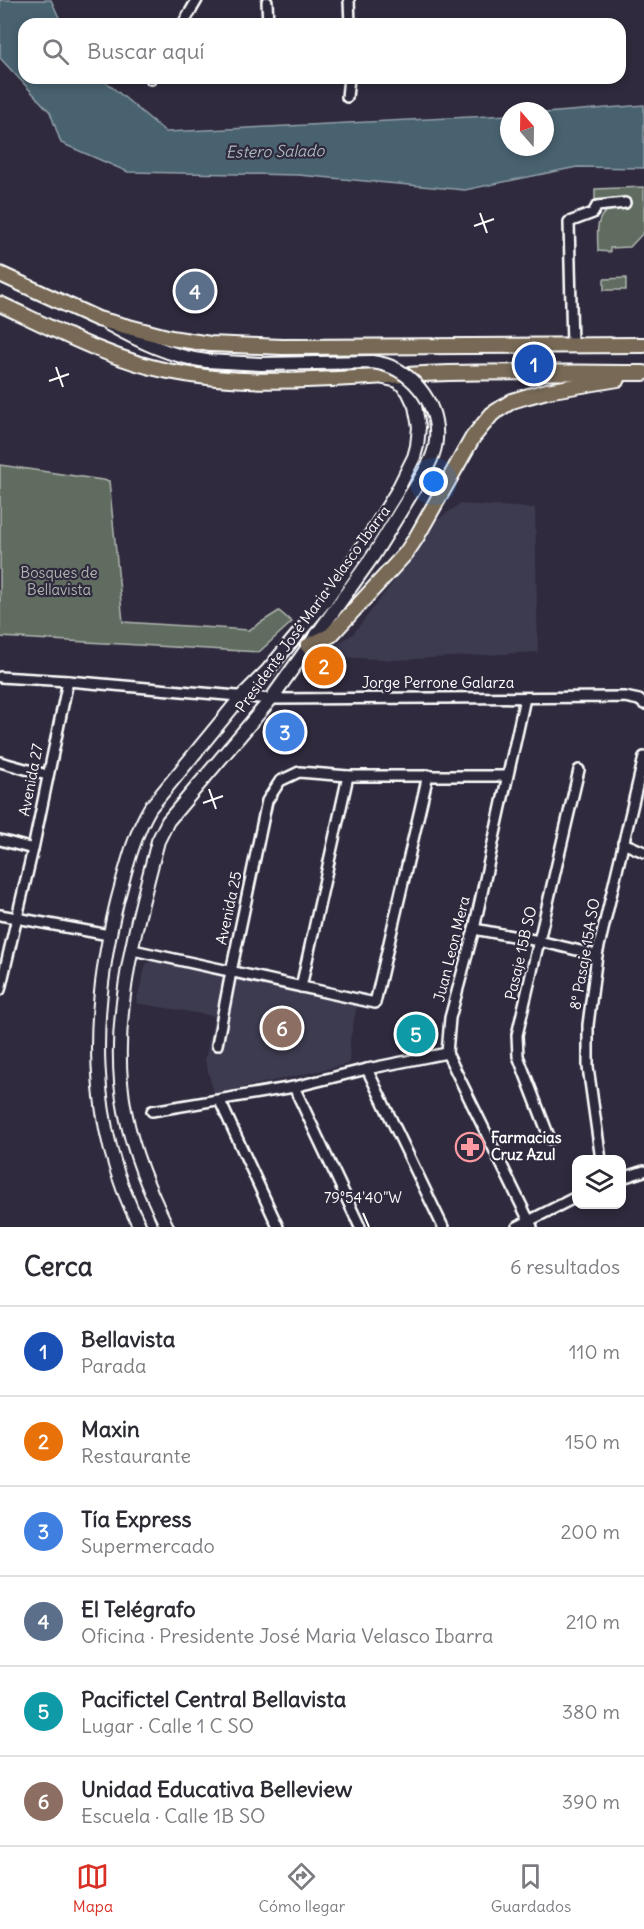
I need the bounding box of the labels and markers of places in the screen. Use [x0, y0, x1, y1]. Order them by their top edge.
pin: 4 [176, 268, 214, 314]
pin: 1 [514, 342, 554, 386]
pin: 2 [304, 644, 344, 688]
pin: 3 [266, 710, 304, 754]
pin: 6 [262, 1006, 302, 1050]
pin: 5 [396, 1012, 436, 1056]
place label: Farmacias Cruz Azul [491, 1128, 562, 1164]
pharmacy icon: Farmacias Cruz Azul [454, 1131, 486, 1163]

